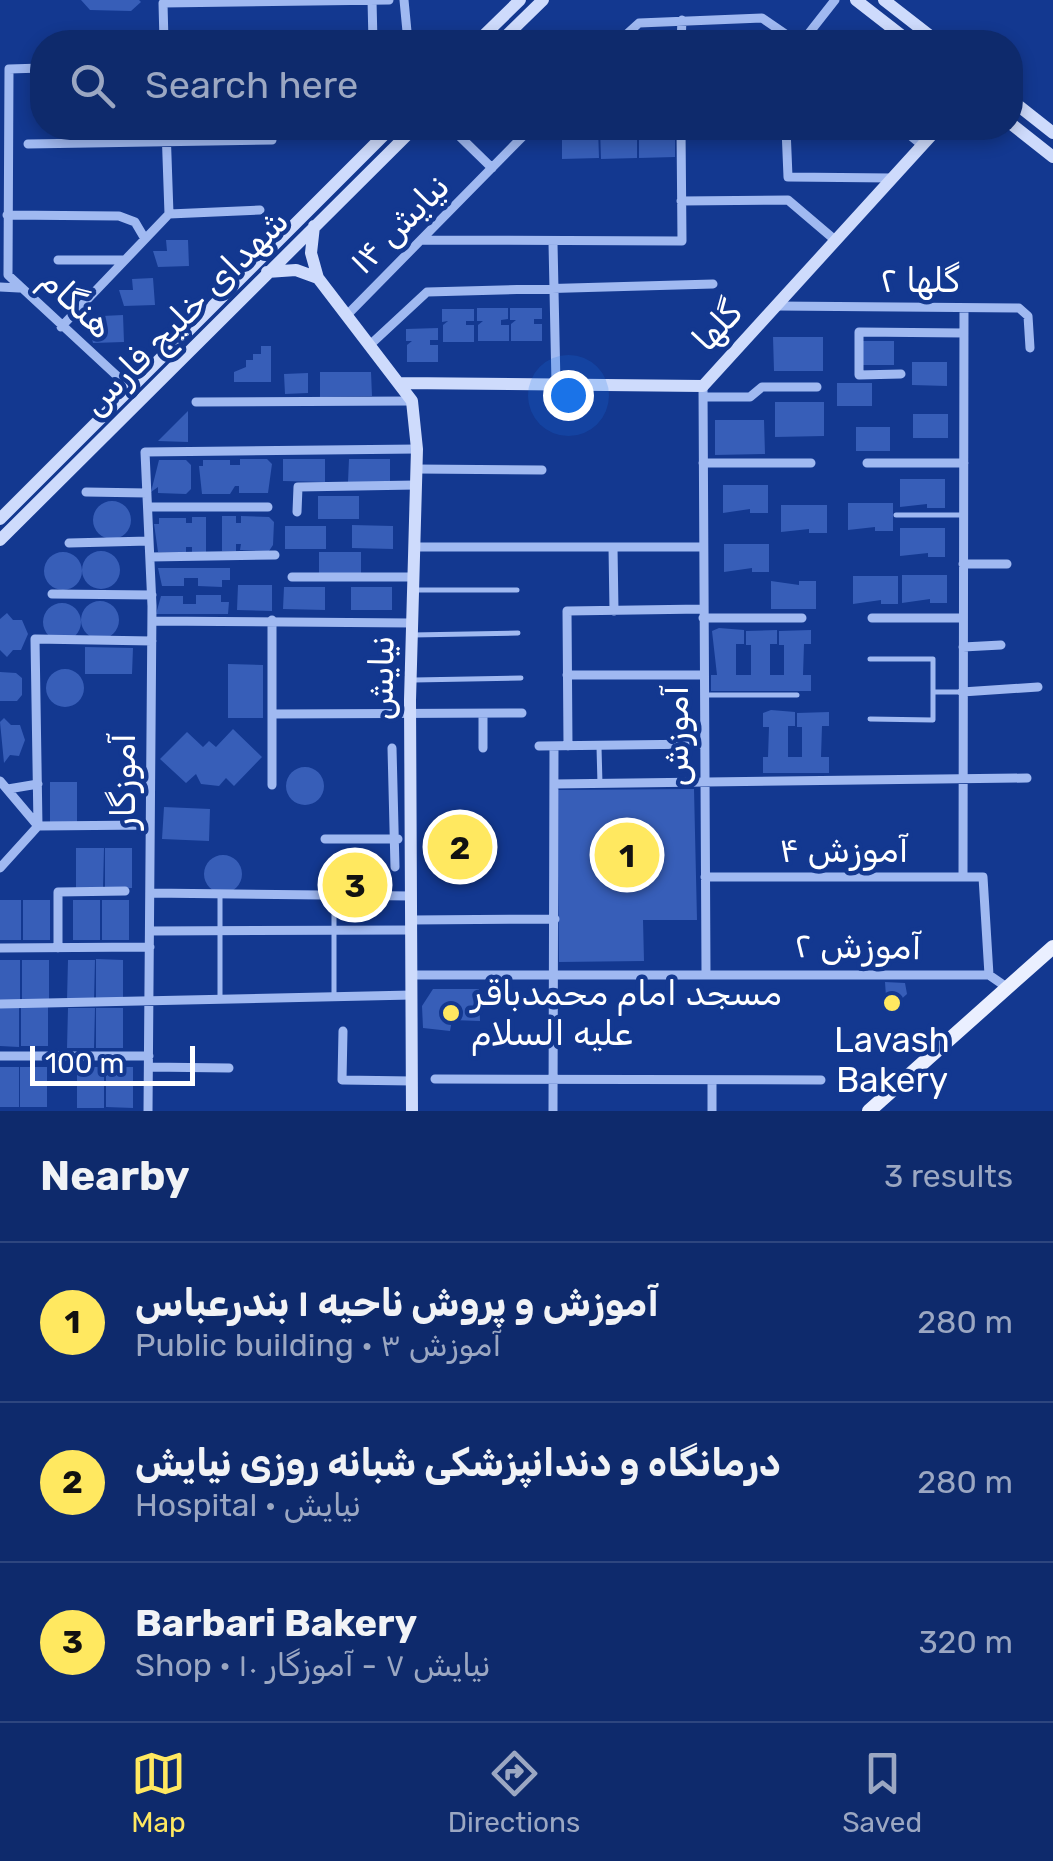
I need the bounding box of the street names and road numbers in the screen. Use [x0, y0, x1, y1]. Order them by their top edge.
street label: نیایش ۱۴ [340, 165, 458, 283]
street label: شهدای خلیج فارس [73, 200, 300, 427]
street label: هنگام [31, 259, 122, 349]
street label: گلها ۲ [880, 259, 960, 301]
street label: گلها [683, 292, 751, 360]
street label: نیایش [359, 635, 403, 721]
street label: آموزش [655, 685, 697, 787]
street label: آموزگار [102, 733, 144, 831]
street label: آموزش ۴ [779, 829, 909, 871]
street label: آموزش ۲ [794, 924, 922, 968]

